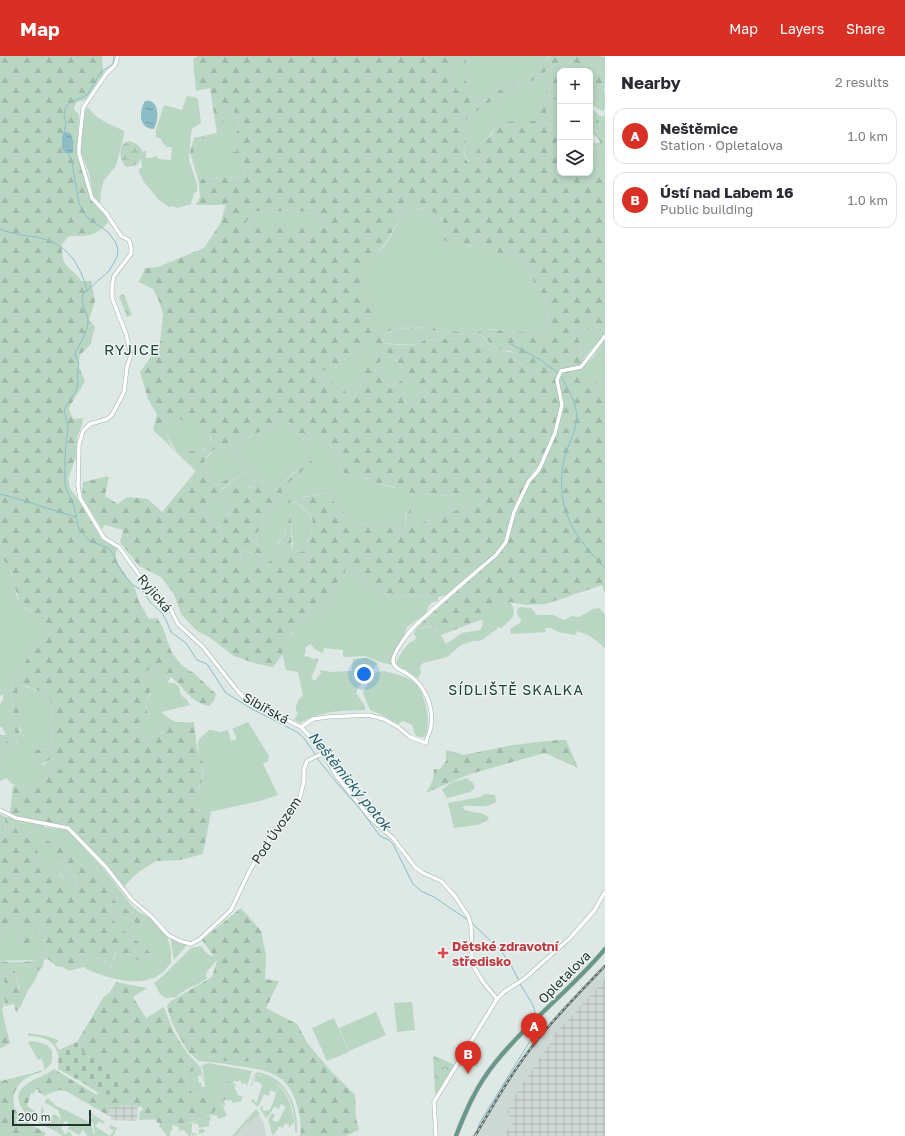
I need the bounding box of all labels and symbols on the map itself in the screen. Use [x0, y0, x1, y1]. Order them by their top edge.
district label: RYJICE [104, 340, 160, 358]
street label: Ryjická [134, 571, 176, 615]
your location [354, 664, 374, 684]
district label: SÍDLIŠTĚ SKALKA [448, 681, 584, 698]
street label: Sibiřská [240, 689, 292, 727]
water label: Neštěmický potok [305, 728, 397, 835]
street label: Pod Úvozem [248, 793, 304, 867]
place label: Dětské zdravotní středisko [452, 938, 560, 969]
marker: Dětské zdravotní středisko [437, 947, 449, 959]
street label: Opletalova [534, 947, 594, 1007]
pin: A [521, 1013, 547, 1046]
pin: B [455, 1041, 481, 1074]
scale bar [12, 1108, 91, 1127]

